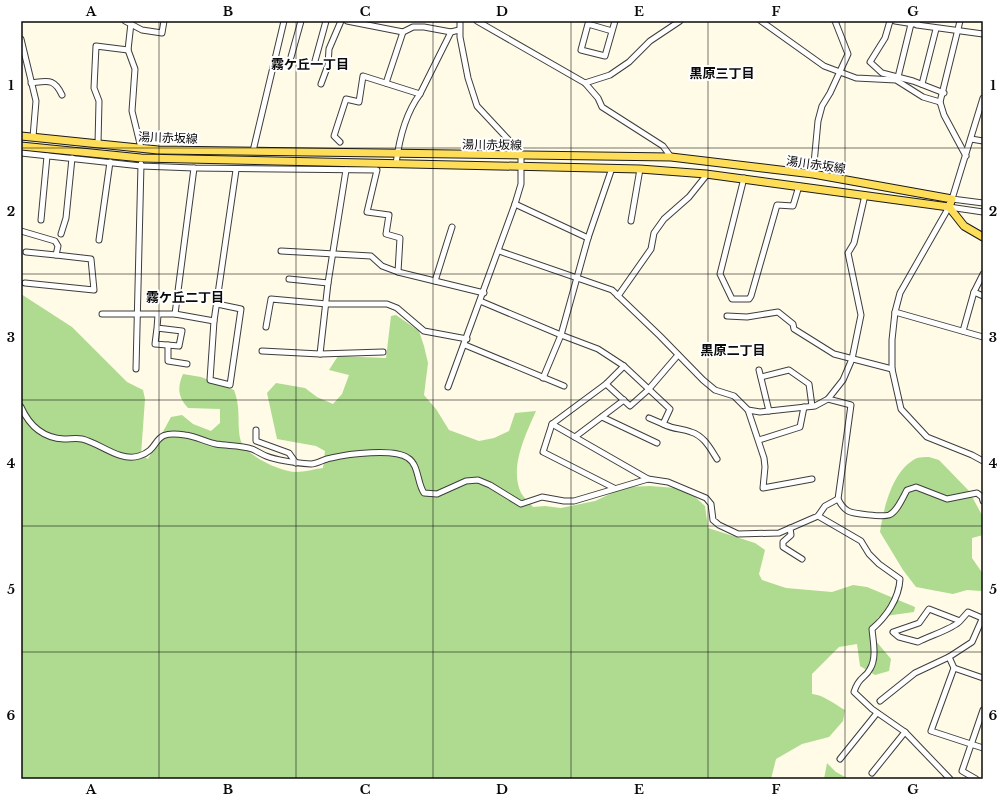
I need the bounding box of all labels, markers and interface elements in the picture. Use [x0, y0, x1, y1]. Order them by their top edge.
text: A [85, 3, 97, 20]
text: B [223, 3, 233, 20]
text: C [360, 3, 371, 20]
text: D [496, 3, 508, 20]
text: E [634, 3, 644, 20]
text: F [772, 3, 781, 20]
text: G [907, 3, 919, 20]
district label: 霧ケ丘一丁目 [271, 56, 349, 73]
district label: 黒原三丁目 [689, 65, 755, 82]
text: 1 [8, 77, 14, 94]
text: 1 [990, 77, 996, 94]
street label: 湯川赤坂線 [138, 129, 198, 146]
street label: 湯川赤坂線 [462, 136, 522, 153]
street label: 湯川赤坂線 [785, 153, 847, 176]
text: 2 [7, 203, 15, 220]
text: 2 [989, 203, 997, 220]
district label: 霧ケ丘二丁目 [146, 289, 224, 306]
text: 3 [7, 329, 15, 346]
text: 3 [989, 329, 997, 346]
district label: 黒原二丁目 [700, 342, 766, 359]
text: 4 [7, 455, 16, 472]
text: 4 [989, 455, 998, 472]
text: 5 [7, 581, 15, 598]
text: 5 [989, 581, 997, 598]
text: 6 [7, 707, 16, 724]
text: 6 [989, 707, 998, 724]
text: A [85, 781, 97, 798]
text: B [223, 781, 233, 798]
text: C [360, 781, 371, 798]
text: D [496, 781, 508, 798]
text: E [634, 781, 644, 798]
text: F [772, 781, 781, 798]
text: G [907, 781, 919, 798]

